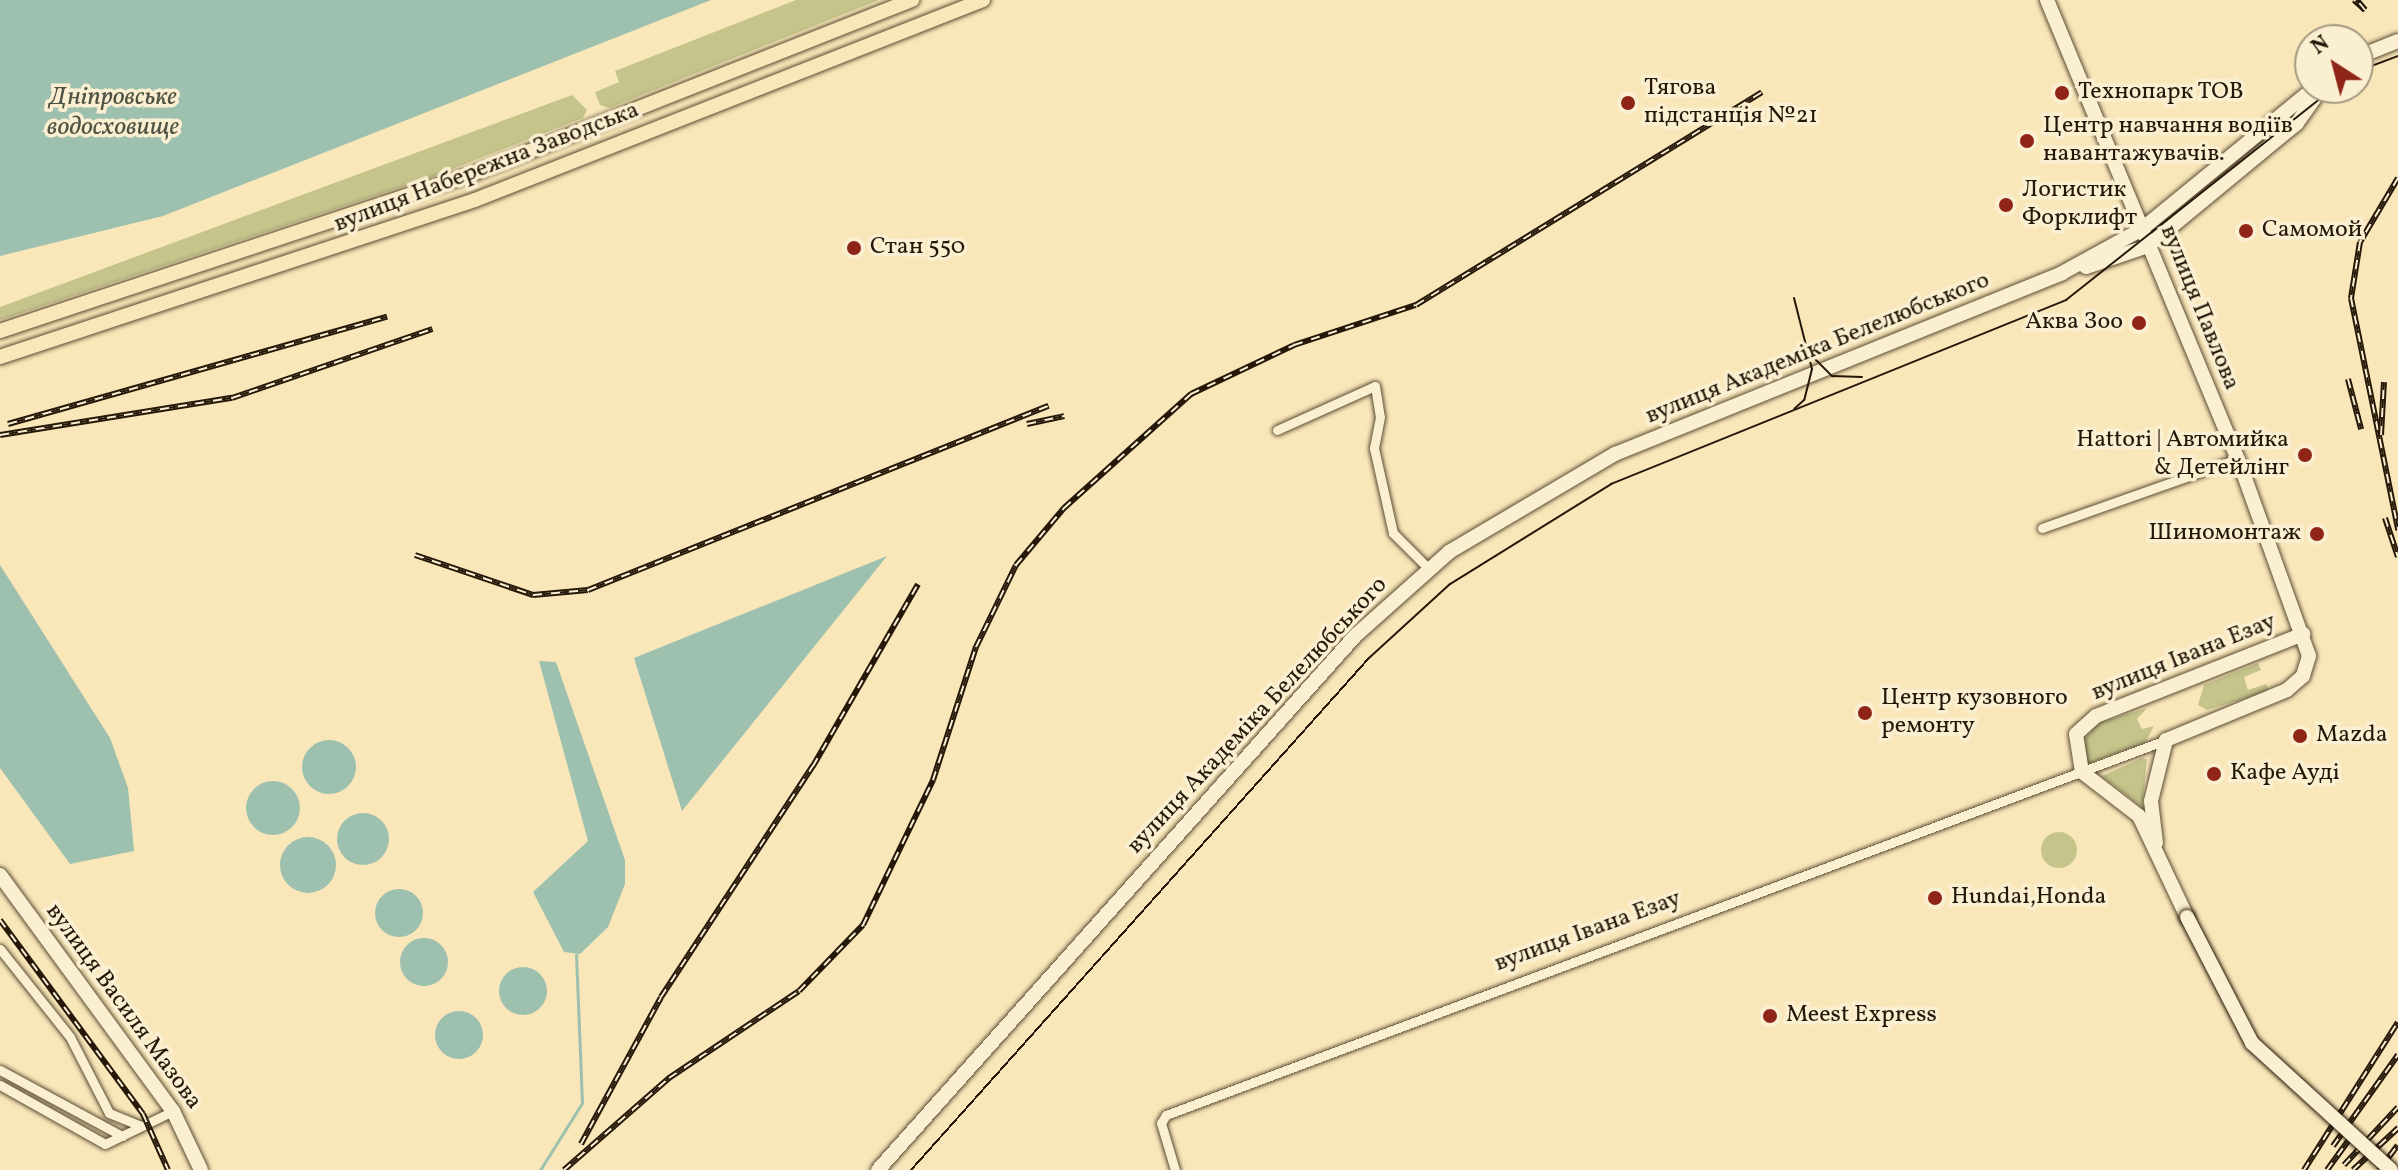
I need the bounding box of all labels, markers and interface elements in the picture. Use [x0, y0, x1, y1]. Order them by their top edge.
north arrow [2294, 24, 2374, 104]
text: N [2305, 29, 2336, 63]
place label: Тягова пiдстанцiя №21 [1644, 75, 1818, 131]
place label: Технопарк ТОВ [2078, 79, 2244, 107]
water label: Дніпровське водосховище [47, 82, 179, 144]
marker: Технопарк ТОВ [2053, 84, 2071, 102]
marker: Тягова пiдстанцiя №21 [1619, 94, 1637, 112]
street label: вулиця Набережна Заводська [330, 96, 644, 240]
place label: Центр навчання водіїв навантажувачів. [2043, 113, 2293, 169]
marker: Центр навчання водіїв навантажувачів. [2018, 132, 2036, 150]
place label: Логистик Форклифт [2022, 177, 2137, 233]
marker: Логистик Форклифт [1997, 196, 2015, 214]
place label: Самомой [2262, 217, 2362, 245]
street label: вулиця Павлова [2153, 221, 2245, 395]
marker: Самомой [2237, 222, 2255, 240]
place label: Стан 550 [870, 234, 965, 262]
marker: Стан 550 [845, 239, 863, 257]
street label: вулиця Академіка Белелюбського [1642, 267, 1994, 431]
place label: Аква Зоо [2025, 309, 2123, 337]
marker: Аква Зоо [2130, 314, 2148, 332]
place label: Hattori | Автомийка & Детейлінг [2076, 427, 2289, 483]
marker: Hattori | Автомийка & Детейлінг [2296, 446, 2314, 464]
place label: Шиномонтаж [2149, 520, 2301, 548]
marker: Шиномонтаж [2308, 525, 2326, 543]
street label: вулиця Академіка Белелюбського [1122, 571, 1394, 861]
street label: вулиця Івана Езау [2088, 608, 2280, 708]
place label: Центр кузовного ремонту [1881, 685, 2068, 741]
marker: Центр кузовного ремонту [1856, 704, 1874, 722]
place label: Mazda [2316, 722, 2388, 750]
marker: Mazda [2291, 727, 2309, 745]
place label: Кафе Ауді [2230, 760, 2340, 788]
marker: Кафе Ауді [2205, 765, 2223, 783]
place label: Hundai,Honda [1951, 884, 2107, 912]
street label: вулиця Івана Езау [1491, 885, 1685, 979]
marker: Hundai,Honda [1926, 889, 1944, 907]
street label: вулиця Василя Мазова [39, 898, 207, 1116]
place label: Meest Express [1786, 1002, 1937, 1030]
marker: Meest Express [1761, 1007, 1779, 1025]

